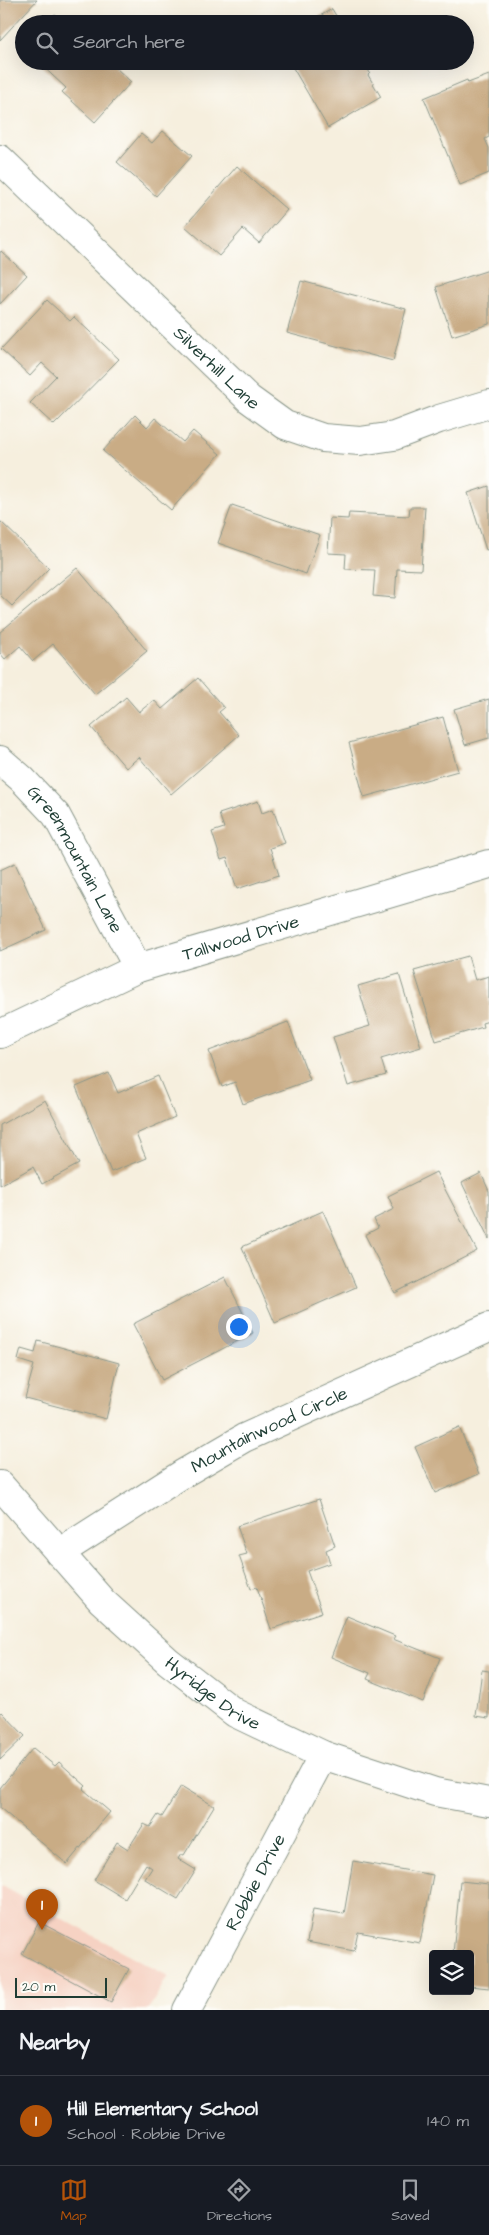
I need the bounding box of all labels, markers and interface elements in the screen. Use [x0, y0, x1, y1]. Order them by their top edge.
search box [15, 15, 474, 70]
icon: search [33, 29, 61, 57]
text: Search here [73, 29, 185, 56]
street label: Silverhill Lane [168, 320, 265, 416]
street label: Greenmountain Lane [21, 779, 129, 937]
street label: Tallwood Drive [179, 908, 302, 967]
your location [226, 1314, 252, 1340]
street label: Mountainwood Circle [186, 1380, 352, 1479]
street label: Hyridge Drive [160, 1651, 265, 1736]
street label: Robbie Drive [219, 1829, 291, 1935]
pin: 1 [26, 1889, 58, 1930]
map controls [429, 1950, 474, 1995]
button: layers [429, 1950, 474, 1995]
scale bar [15, 1975, 108, 1998]
text: 20 m [22, 1977, 55, 1997]
text: Nearby [20, 2028, 90, 2057]
text: Hill Elementary School [67, 2096, 258, 2123]
text: 1 [35, 2110, 37, 2132]
text: 140 m [427, 2110, 469, 2132]
text: School · Robbie Drive [67, 2123, 225, 2145]
tab: Map [60, 2176, 88, 2226]
tab: Directions [207, 2176, 272, 2226]
tab: Saved [391, 2176, 429, 2226]

